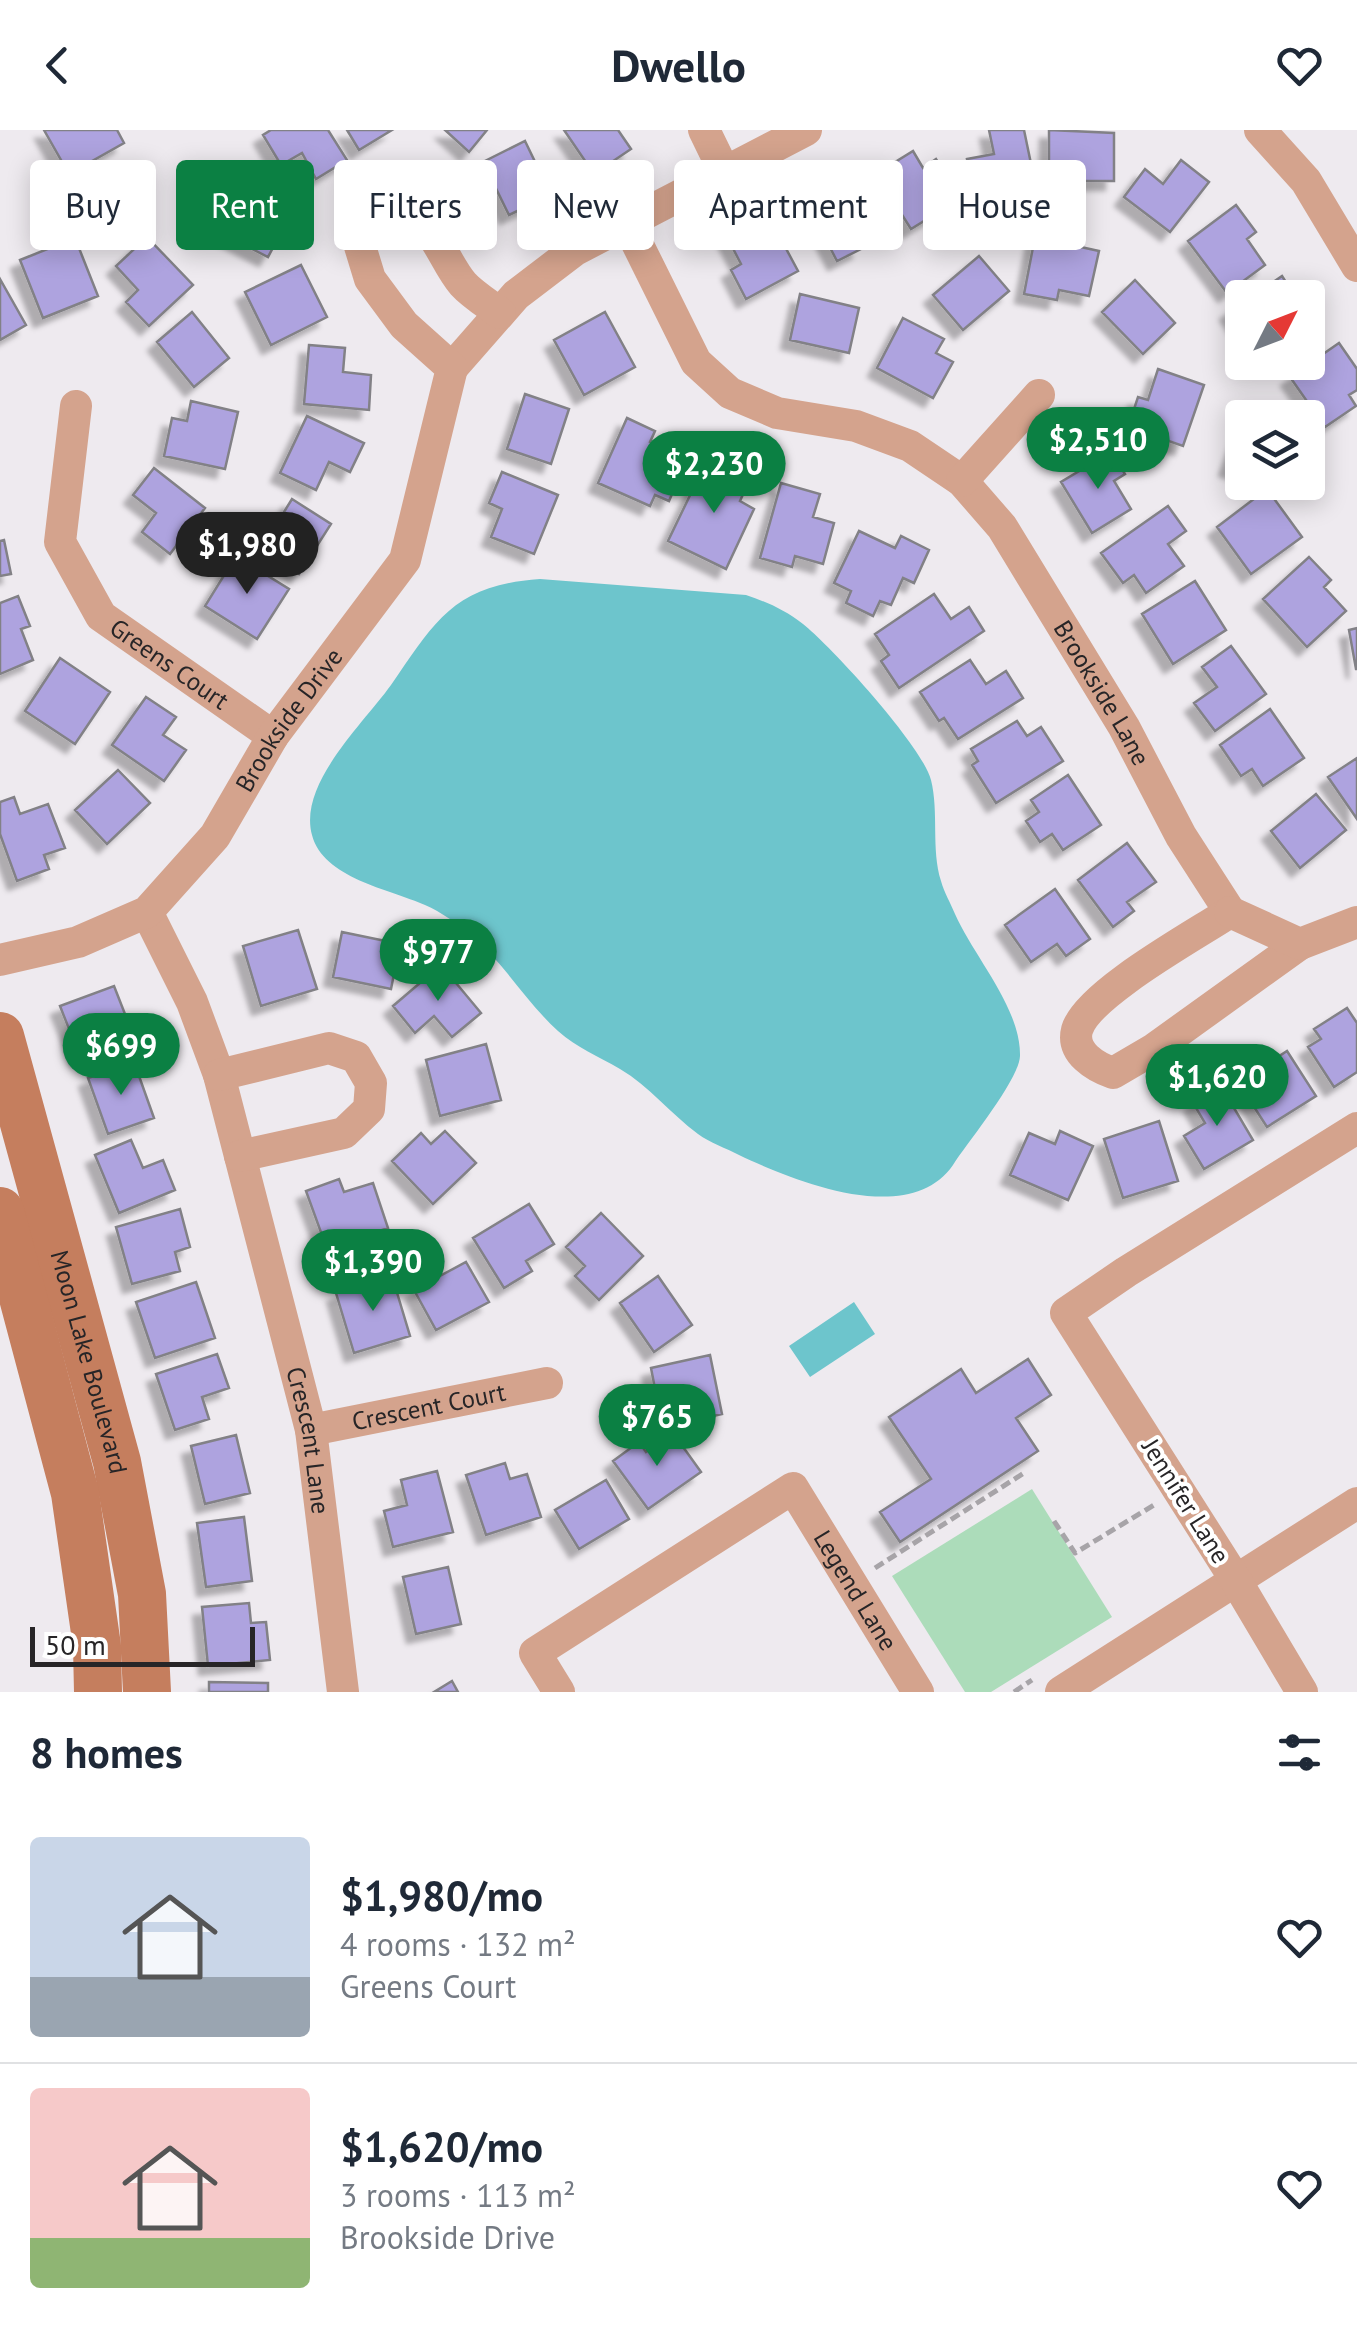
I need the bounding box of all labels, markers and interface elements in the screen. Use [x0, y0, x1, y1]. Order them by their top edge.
text: Dwello [611, 36, 746, 94]
icon: back [30, 38, 85, 93]
icon: heart [1272, 38, 1327, 93]
chip: Buy [30, 160, 156, 250]
chip: Rent [176, 160, 314, 250]
chip: Filters [334, 160, 497, 250]
chip: New [517, 160, 654, 250]
chip: Apartment [674, 160, 903, 250]
chip: House [923, 160, 1086, 250]
north arrow [1225, 280, 1325, 380]
map controls [1225, 280, 1325, 500]
button: layers [1225, 400, 1325, 500]
pin: $2,510 [1017, 407, 1179, 492]
text: $2,510 [1049, 418, 1147, 460]
pin: $2,230 [633, 431, 795, 516]
text: $2,230 [665, 442, 763, 484]
pin: $1,980 [166, 512, 328, 597]
text: $1,980 [198, 523, 296, 565]
street label: Greens Court [104, 611, 236, 717]
street label: Brookside Lane [1047, 614, 1157, 771]
street label: Brookside Drive [228, 641, 349, 798]
pin: $977 [379, 919, 497, 1004]
text: $977 [402, 930, 474, 972]
pin: $699 [62, 1013, 180, 1098]
text: $699 [85, 1024, 157, 1066]
pin: $1,620 [1136, 1044, 1298, 1129]
text: $1,620 [1168, 1055, 1266, 1097]
pin: $1,390 [292, 1229, 454, 1314]
text: $1,390 [324, 1240, 422, 1282]
street label: Moon Lake Boulevard [44, 1247, 135, 1476]
street label: Crescent Lane [279, 1363, 337, 1516]
street label: Crescent Court [349, 1376, 509, 1437]
pin: $765 [598, 1384, 716, 1469]
text: $765 [621, 1395, 693, 1437]
street label: Jennifer Lane [1135, 1432, 1237, 1569]
street label: Legend Lane [807, 1524, 905, 1656]
scale bar [30, 1622, 255, 1666]
text: 50 m [45, 1626, 106, 1663]
text: 8 homes [30, 1725, 183, 1780]
icon: filters [1272, 1725, 1327, 1780]
text: $1,980/mo [340, 1868, 543, 1923]
icon: home [110, 1877, 230, 1997]
icon: heart [1272, 1910, 1327, 1965]
text: 4 rooms · 132 m² [340, 1923, 576, 1965]
text: Greens Court [340, 1965, 516, 2007]
text: $1,620/mo [340, 2119, 543, 2174]
icon: home [110, 2128, 230, 2248]
icon: heart [1272, 2161, 1327, 2216]
text: 3 rooms · 113 m² [340, 2174, 576, 2216]
text: Brookside Drive [340, 2216, 555, 2258]

